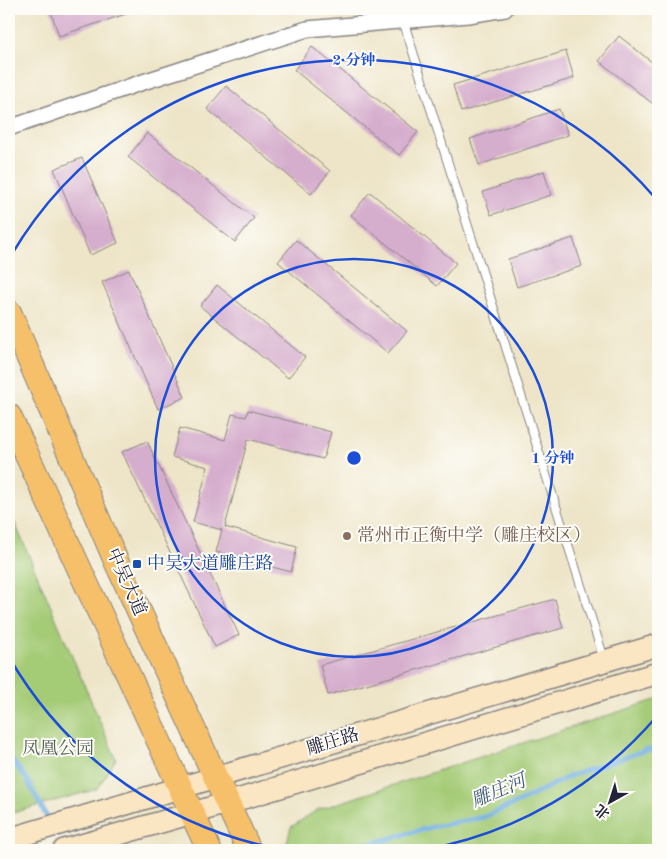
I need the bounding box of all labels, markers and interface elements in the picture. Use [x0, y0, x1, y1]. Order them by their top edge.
text: 2 分钟 [333, 52, 375, 69]
centre of rings [345, 449, 363, 467]
text: 1 分钟 [532, 450, 574, 467]
place label: 常州市正衡中学（雕庄校区） [357, 525, 591, 545]
marker: 常州市正衡中学（雕庄校区） [341, 530, 353, 542]
street label: 中吴大道 [103, 545, 151, 619]
place label: 中吴大道雕庄路 [147, 553, 273, 573]
marker: 中吴大道雕庄路 [131, 558, 143, 570]
street label: 雕庄路 [304, 724, 361, 759]
park label: 凤凰公园 [22, 739, 94, 758]
water label: 雕庄河 [468, 768, 532, 812]
north arrow [584, 776, 634, 826]
text: 北 [592, 801, 612, 822]

